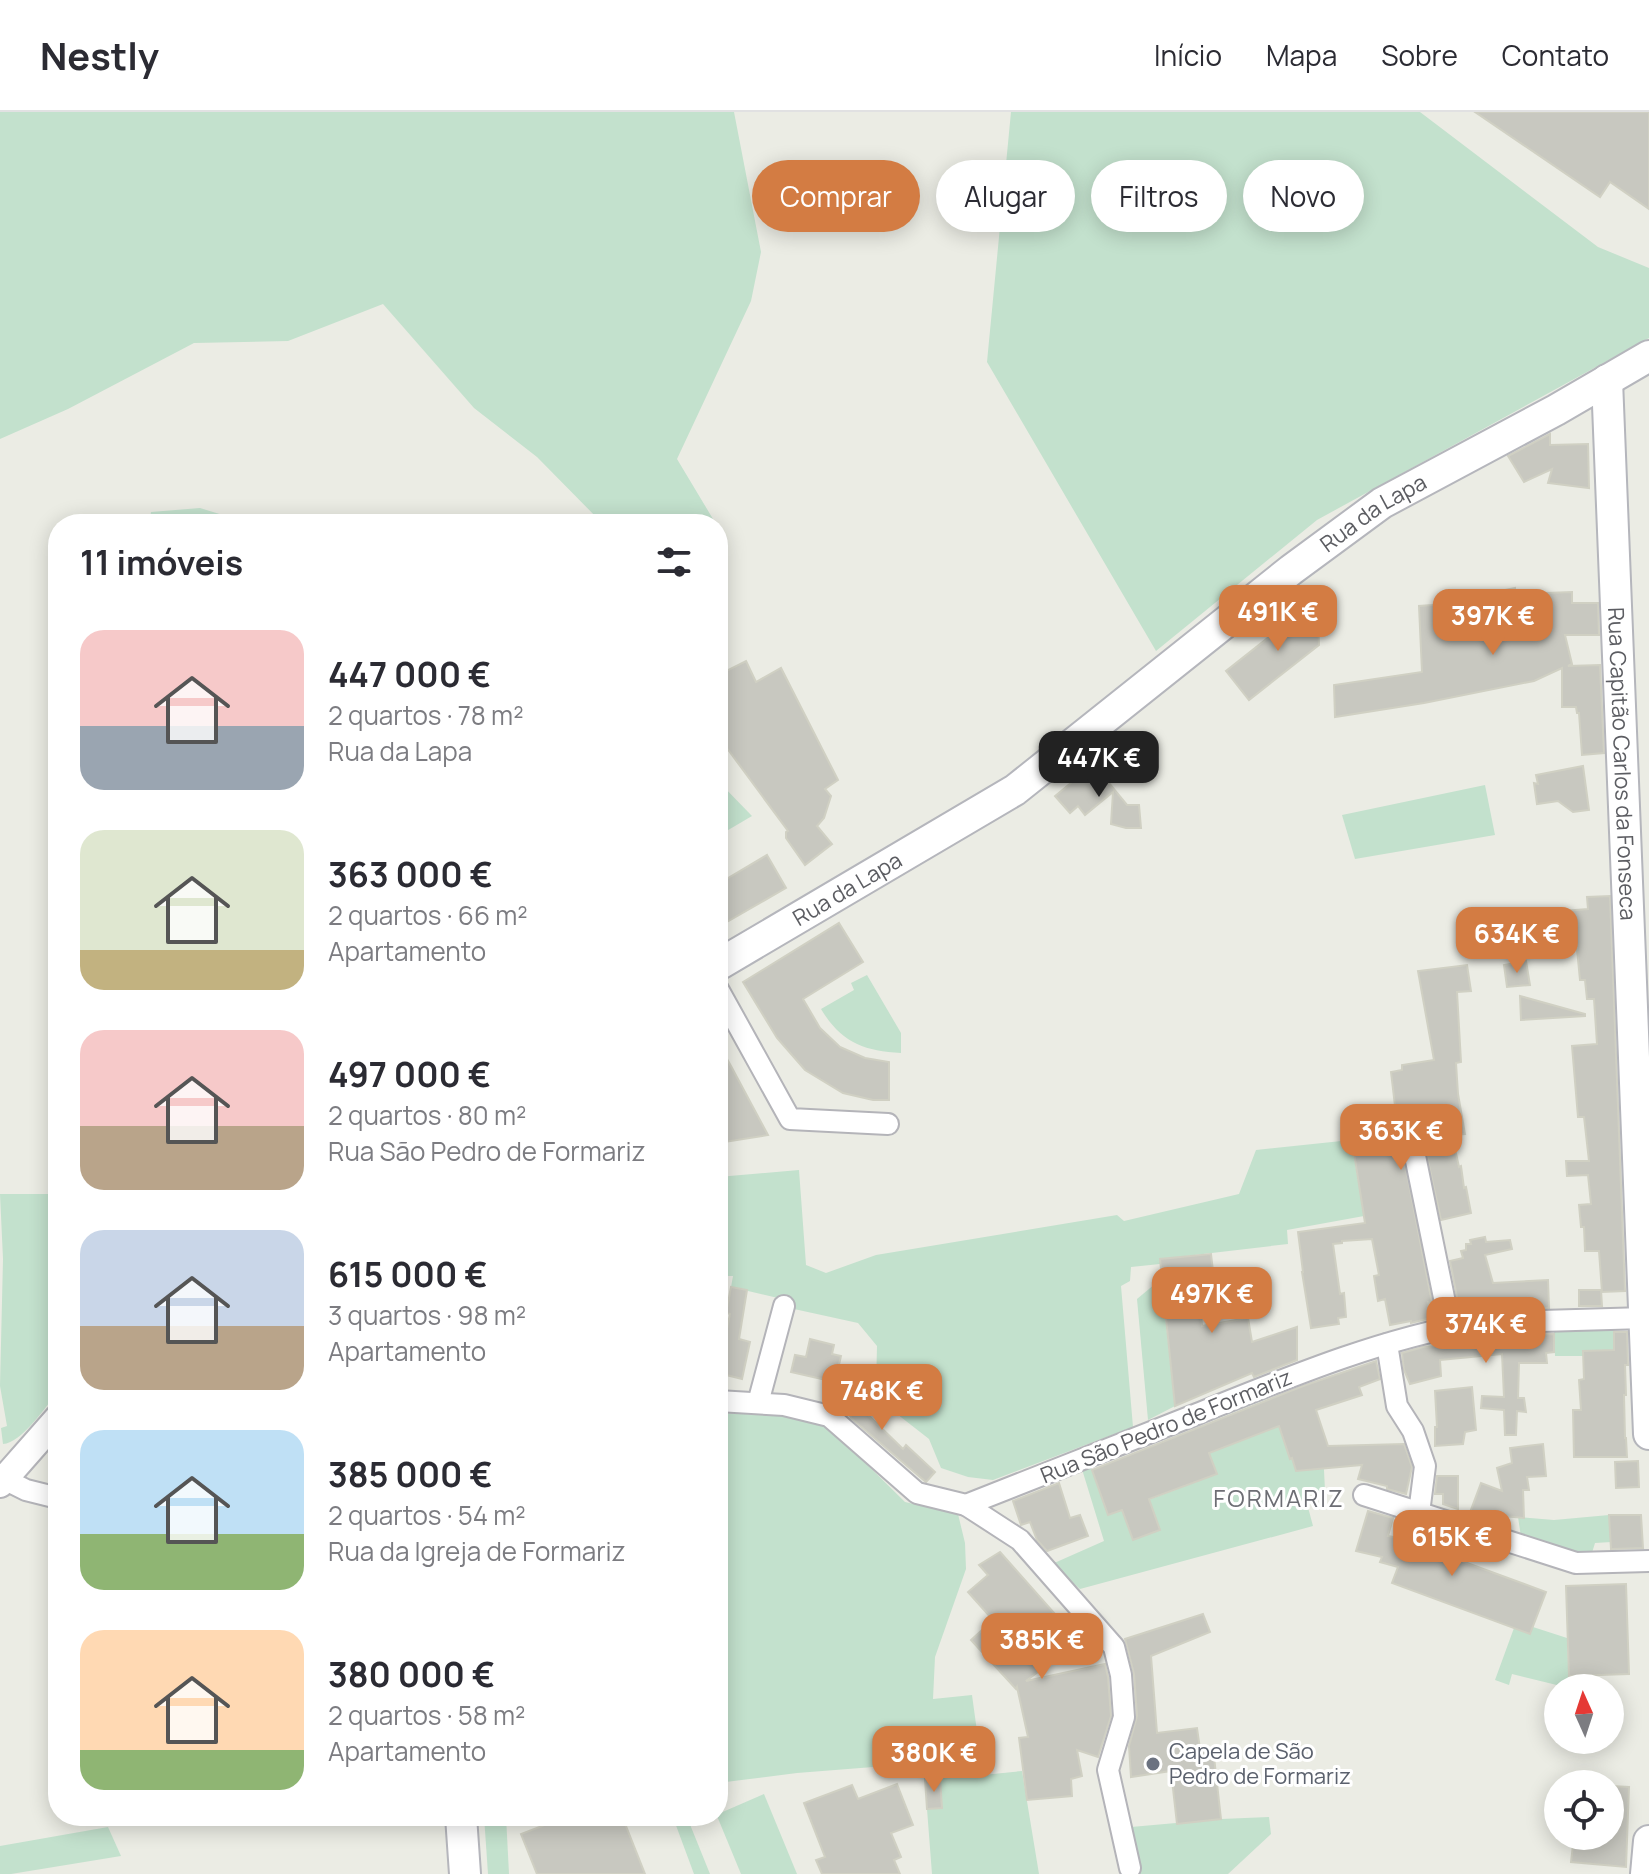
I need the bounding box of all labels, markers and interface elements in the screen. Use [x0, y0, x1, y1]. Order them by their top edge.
text: Nestly [40, 29, 159, 81]
text: Início [1154, 36, 1222, 74]
text: Mapa [1266, 36, 1337, 74]
text: Sobre [1381, 36, 1458, 74]
text: Contato [1502, 36, 1609, 74]
chip: Comprar [752, 160, 920, 232]
chip: Alugar [936, 160, 1075, 232]
chip: Filtros [1091, 160, 1227, 232]
chip: Novo [1243, 160, 1364, 232]
street label: Rua da Lapa [1314, 467, 1432, 559]
text: 11 imóveis [80, 539, 243, 585]
icon: filters [652, 540, 696, 584]
pin: 491K € [1213, 585, 1343, 653]
pin: 397K € [1428, 589, 1558, 657]
text: 491K € [1237, 593, 1319, 629]
text: 397K € [1451, 597, 1535, 633]
street label: Rua Capitão Carlos da Fonseca [1601, 606, 1644, 921]
text: 447 000 € [328, 651, 491, 697]
icon: home [144, 662, 240, 758]
text: 2 quartos · 78 m² [328, 697, 524, 733]
pin: 447K € [1034, 731, 1164, 799]
text: Rua da Lapa [328, 733, 472, 769]
text: 447K € [1057, 739, 1141, 775]
street label: Rua da Lapa [787, 845, 907, 933]
text: 363 000 € [328, 851, 493, 897]
icon: home [144, 862, 240, 958]
text: 2 quartos · 66 m² [328, 897, 528, 933]
pin: 634K € [1452, 907, 1582, 975]
text: 634K € [1474, 915, 1560, 951]
text: Apartamento [328, 933, 486, 969]
text: 497 000 € [328, 1051, 491, 1097]
icon: home [144, 1062, 240, 1158]
text: 2 quartos · 80 m² [328, 1097, 526, 1133]
pin: 363K € [1336, 1104, 1466, 1172]
text: 363K € [1358, 1112, 1444, 1148]
text: Rua São Pedro de Formariz [328, 1133, 645, 1169]
text: 615 000 € [328, 1251, 487, 1297]
icon: home [144, 1262, 240, 1358]
pin: 497K € [1147, 1267, 1277, 1335]
text: 497K € [1170, 1275, 1254, 1311]
text: 3 quartos · 98 m² [328, 1297, 526, 1333]
pin: 374K € [1421, 1297, 1551, 1365]
text: 374K € [1444, 1305, 1528, 1341]
text: Apartamento [328, 1333, 486, 1369]
street label: Rua São Pedro de Formariz [1036, 1362, 1296, 1490]
pin: 748K € [817, 1364, 947, 1432]
text: 748K € [840, 1372, 924, 1408]
text: 385 000 € [328, 1451, 492, 1497]
icon: home [144, 1462, 240, 1558]
district label: FORMARIZ [1213, 1481, 1345, 1514]
text: 2 quartos · 54 m² [328, 1497, 526, 1533]
pin: 615K € [1387, 1510, 1517, 1578]
text: 615K € [1411, 1518, 1493, 1554]
text: Rua da Igreja de Formariz [328, 1533, 625, 1569]
pin: 385K € [977, 1613, 1107, 1681]
text: 385K € [999, 1621, 1085, 1657]
text: 380 000 € [328, 1651, 495, 1697]
icon: home [144, 1662, 240, 1758]
north arrow [1544, 1674, 1624, 1754]
map controls [1544, 1674, 1624, 1850]
text: 2 quartos · 58 m² [328, 1697, 526, 1733]
pin: 380K € [869, 1726, 999, 1794]
text: Apartamento [328, 1733, 486, 1769]
text: 380K € [890, 1734, 978, 1770]
place label: Capela de São Pedro de Formariz [1169, 1736, 1351, 1791]
marker: Capela de São Pedro de Formariz [1144, 1755, 1162, 1773]
button: locate [1544, 1770, 1624, 1850]

